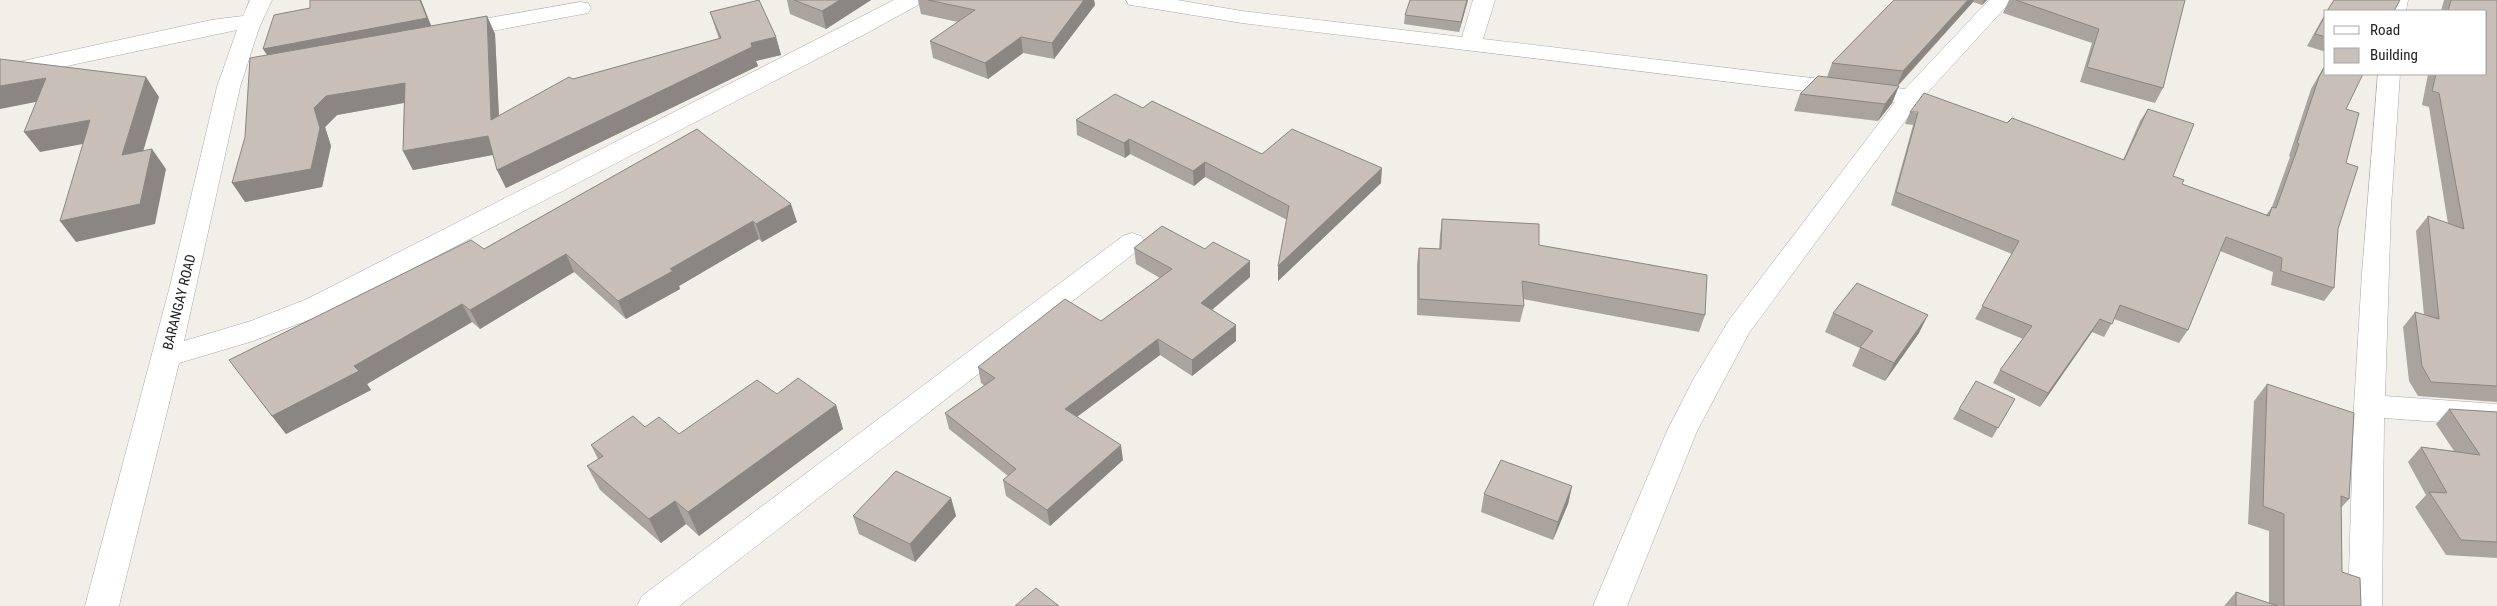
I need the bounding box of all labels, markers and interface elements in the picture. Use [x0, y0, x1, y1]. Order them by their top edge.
legend [2324, 10, 2487, 75]
text: Road [2370, 21, 2400, 39]
text: Building [2370, 46, 2418, 64]
street label: BARANGAY ROAD [159, 253, 199, 351]

